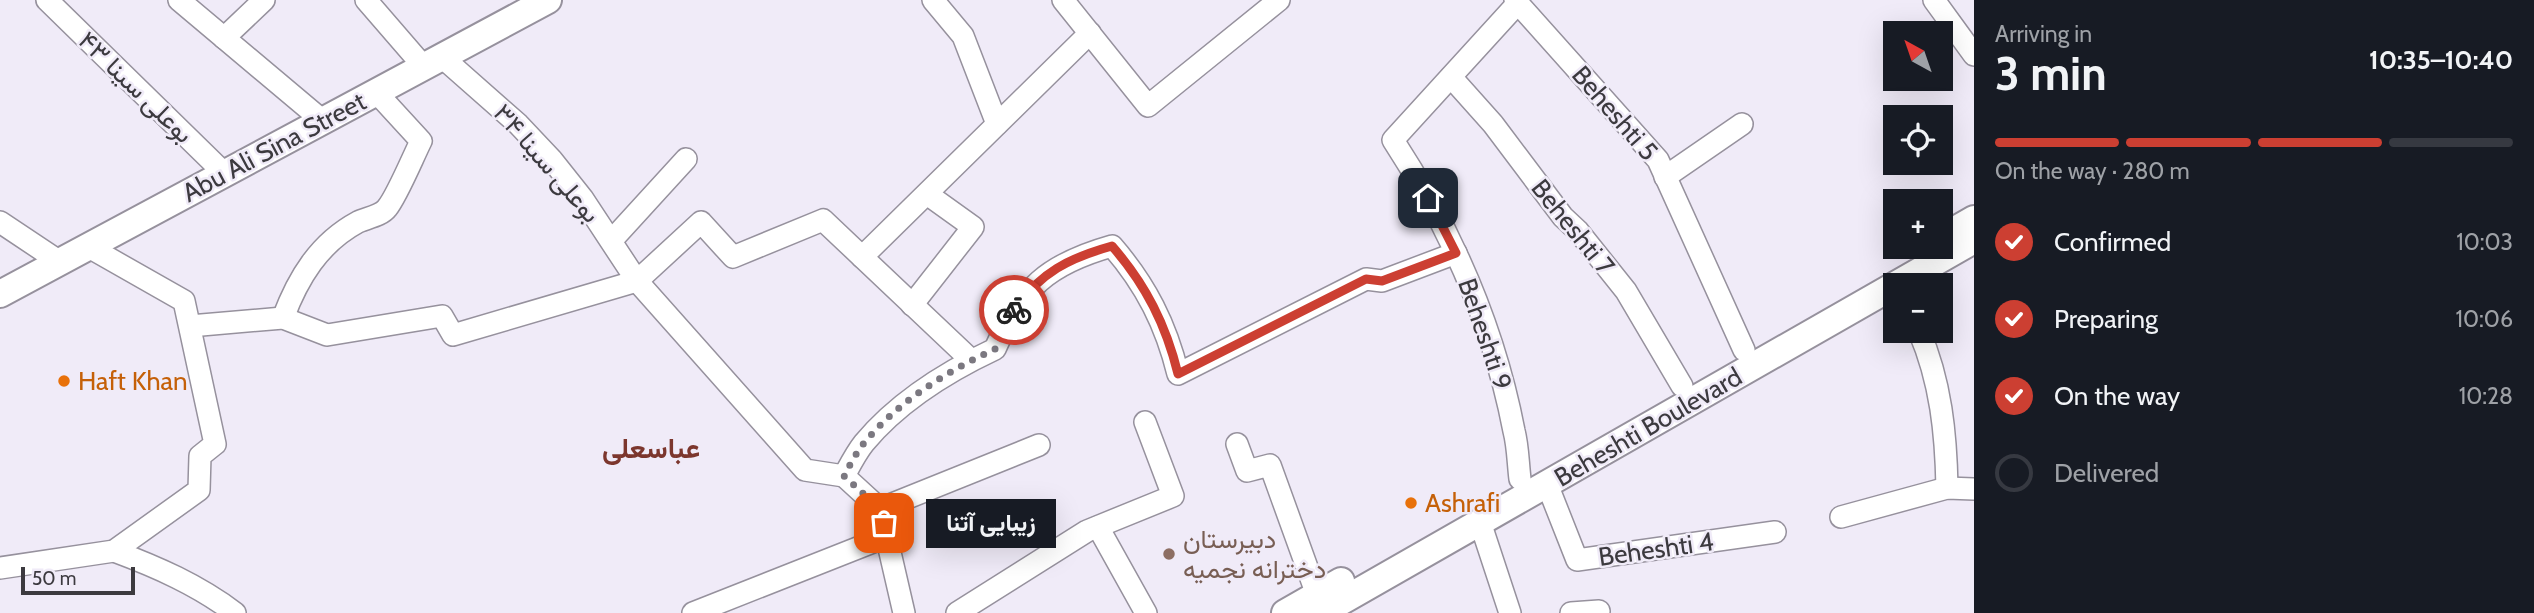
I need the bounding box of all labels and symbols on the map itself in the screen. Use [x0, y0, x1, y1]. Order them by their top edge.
north arrow [1883, 21, 1953, 91]
street label: بوعلی سینا ۴۳ [72, 24, 200, 150]
street label: Beheshti 5 [1565, 59, 1665, 167]
street label: Abu Ali Sina Street [177, 85, 372, 209]
street label: بوعلی سینا ۳۴ [487, 97, 607, 229]
pin [1398, 168, 1458, 228]
street label: Beheshti 7 [1525, 173, 1621, 281]
street label: Beheshti 9 [1451, 274, 1519, 394]
courier [979, 275, 1049, 345]
street label: Beheshti Boulevard [1549, 360, 1747, 494]
place label: Haft Khan [78, 365, 188, 397]
marker: Haft Khan [56, 373, 72, 389]
district label: عباسعلی [602, 431, 700, 465]
place label: Ashrafi [1425, 487, 1500, 519]
pin [854, 493, 914, 553]
marker: Ashrafi [1403, 495, 1419, 511]
callout: زیبایی آتنا [926, 498, 1056, 548]
place label: دبیرستان دخترانه نجمیه [1183, 523, 1326, 585]
street label: Beheshti 4 [1596, 525, 1716, 573]
marker: دبیرستان دخترانه نجمیه [1161, 546, 1177, 562]
scale bar [21, 564, 135, 596]

